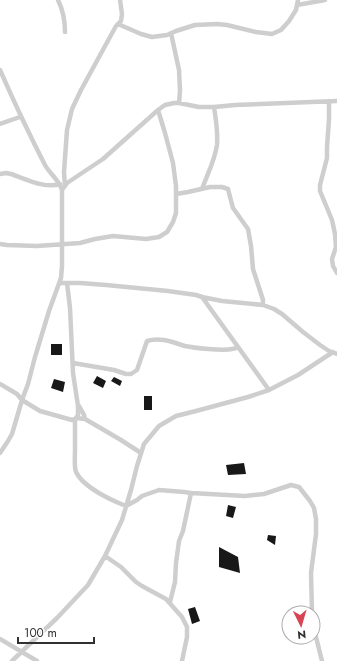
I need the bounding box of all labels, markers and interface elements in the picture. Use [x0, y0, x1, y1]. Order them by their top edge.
north arrow [281, 605, 321, 645]
scale bar [18, 619, 94, 645]
text: 100 m [24, 624, 57, 642]
text: N [297, 627, 307, 643]

